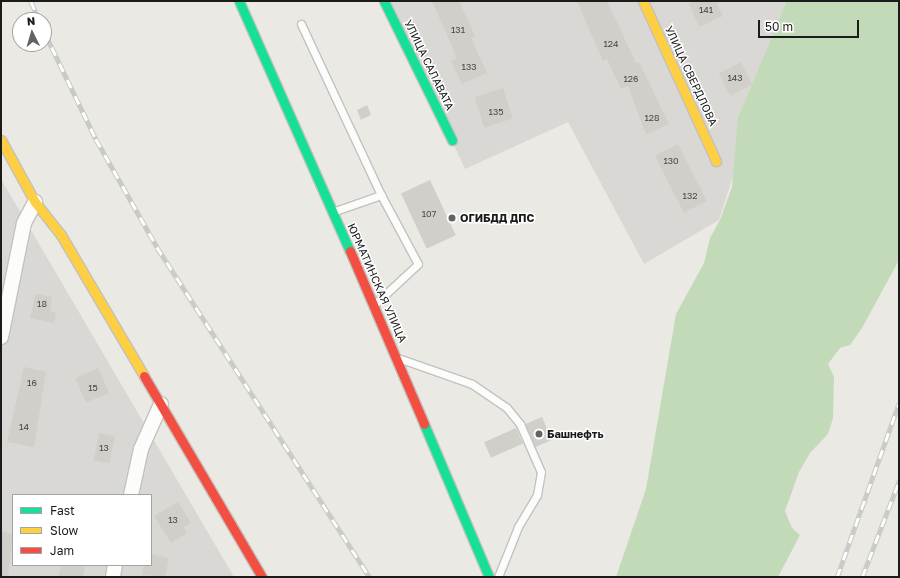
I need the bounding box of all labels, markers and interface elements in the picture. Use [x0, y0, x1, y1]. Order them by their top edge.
house number: 141 [699, 5, 713, 15]
north arrow [12, 12, 52, 52]
scale bar [760, 12, 861, 38]
text: N [26, 14, 36, 27]
street label: УЛИЦА САЛАВАТА [401, 18, 457, 112]
text: 50 m [765, 19, 793, 34]
street label: УЛИЦА СВЕРДЛОВА [662, 24, 720, 128]
house number: 131 [451, 25, 465, 35]
house number: 124 [603, 39, 619, 49]
house number: 133 [462, 62, 476, 72]
house number: 143 [727, 73, 743, 83]
house number: 126 [623, 74, 639, 84]
house number: 135 [489, 107, 503, 117]
house number: 128 [644, 113, 660, 123]
house number: 130 [663, 156, 679, 166]
house number: 132 [683, 191, 697, 201]
house number: 107 [422, 209, 436, 219]
place label: ОГИБДД ДПС [460, 211, 534, 225]
marker: ОГИБДД ДПС [447, 213, 457, 223]
street label: ЮРМАТИНСКАЯ УЛИЦА [345, 221, 409, 345]
house number: 18 [37, 299, 47, 309]
house number: 16 [27, 378, 37, 388]
house number: 15 [88, 383, 98, 393]
house number: 14 [19, 422, 29, 432]
place label: Башнефть [547, 427, 603, 441]
marker: Башнефть [534, 429, 544, 439]
house number: 13 [99, 443, 109, 453]
legend [12, 494, 152, 566]
text: Fast [50, 503, 75, 518]
house number: 13 [168, 515, 178, 525]
text: Slow [50, 523, 78, 538]
text: Jam [50, 543, 74, 558]

